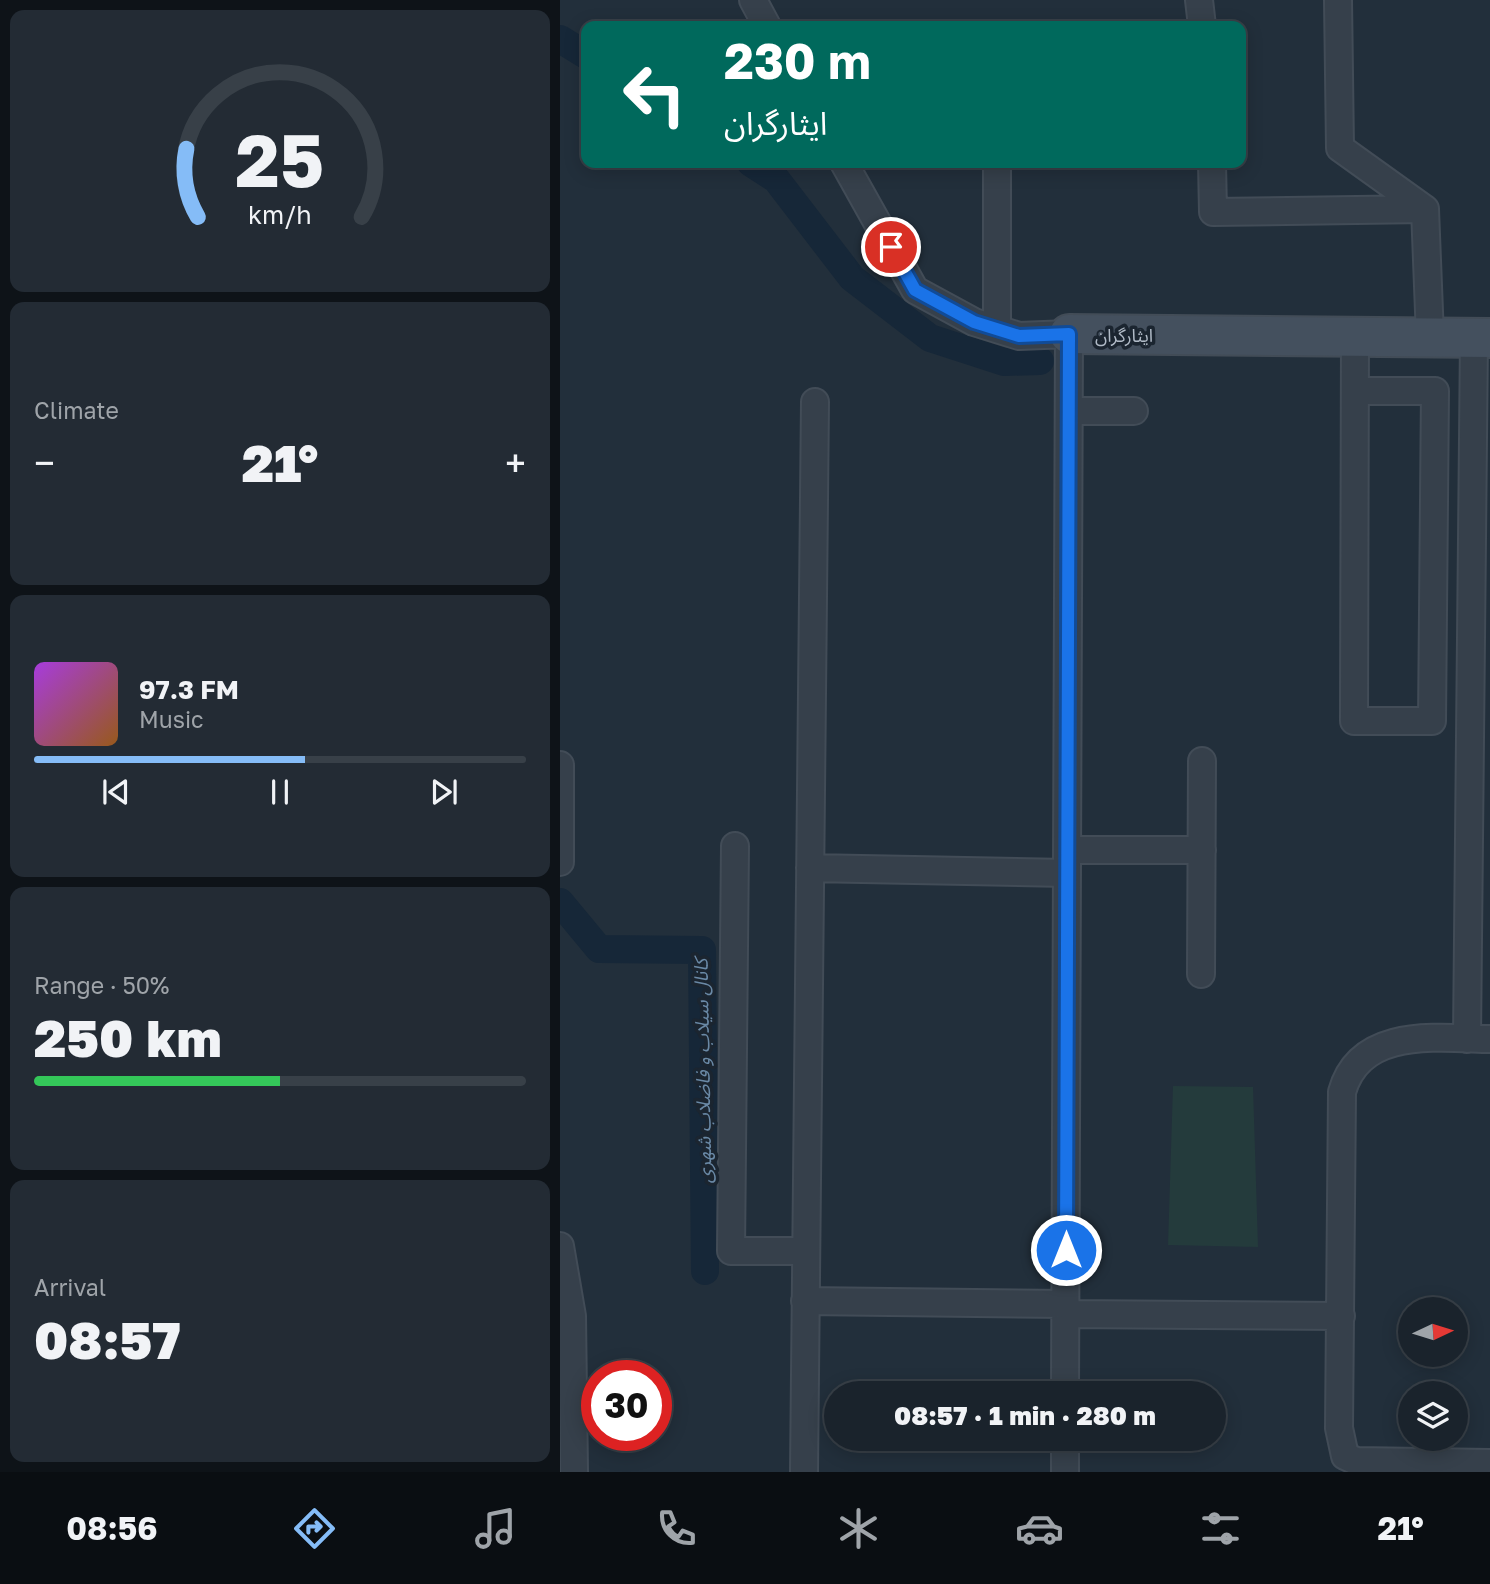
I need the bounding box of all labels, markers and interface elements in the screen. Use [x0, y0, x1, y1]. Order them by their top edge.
text: 230 m [724, 31, 871, 90]
icon: left [609, 49, 700, 140]
text: ایثارگران [724, 104, 828, 142]
text: 25 [236, 117, 324, 204]
text: km/h [248, 199, 312, 230]
pin [861, 217, 921, 277]
icon: arrive [872, 228, 910, 266]
street label: ایثارگران [1095, 324, 1153, 347]
text: Climate [34, 396, 119, 424]
text: 21° [242, 431, 318, 493]
text: − [34, 440, 55, 485]
text: + [505, 440, 526, 485]
text: 97.3 FM [139, 674, 239, 705]
text: Music [139, 705, 204, 733]
icon: previous [97, 773, 135, 811]
icon: pause [261, 773, 299, 811]
icon: next [425, 773, 463, 811]
water label: کانال سیلاب و فاضلاب شهری [688, 954, 716, 1184]
text: Range · 50% [34, 971, 169, 999]
text: 250 km [34, 1006, 222, 1068]
position arrow [1029, 1213, 1103, 1287]
text: Arrival [34, 1273, 106, 1301]
north arrow [1398, 1297, 1468, 1367]
map controls [1398, 1297, 1468, 1451]
text: 08:57 [34, 1308, 181, 1370]
speed limit sign: 30 [581, 1360, 672, 1451]
button: layers [1398, 1381, 1468, 1451]
text: 08:57 · 1 min · 280 m [894, 1400, 1156, 1431]
icon: directions [290, 1504, 339, 1553]
icon: music [471, 1504, 520, 1553]
icon: phone [652, 1504, 701, 1553]
icon: climate [834, 1504, 883, 1553]
icon: car [1015, 1504, 1064, 1553]
icon: filters [1196, 1504, 1245, 1553]
text: 08:56 [66, 1509, 158, 1547]
text: 21° [1377, 1509, 1424, 1547]

